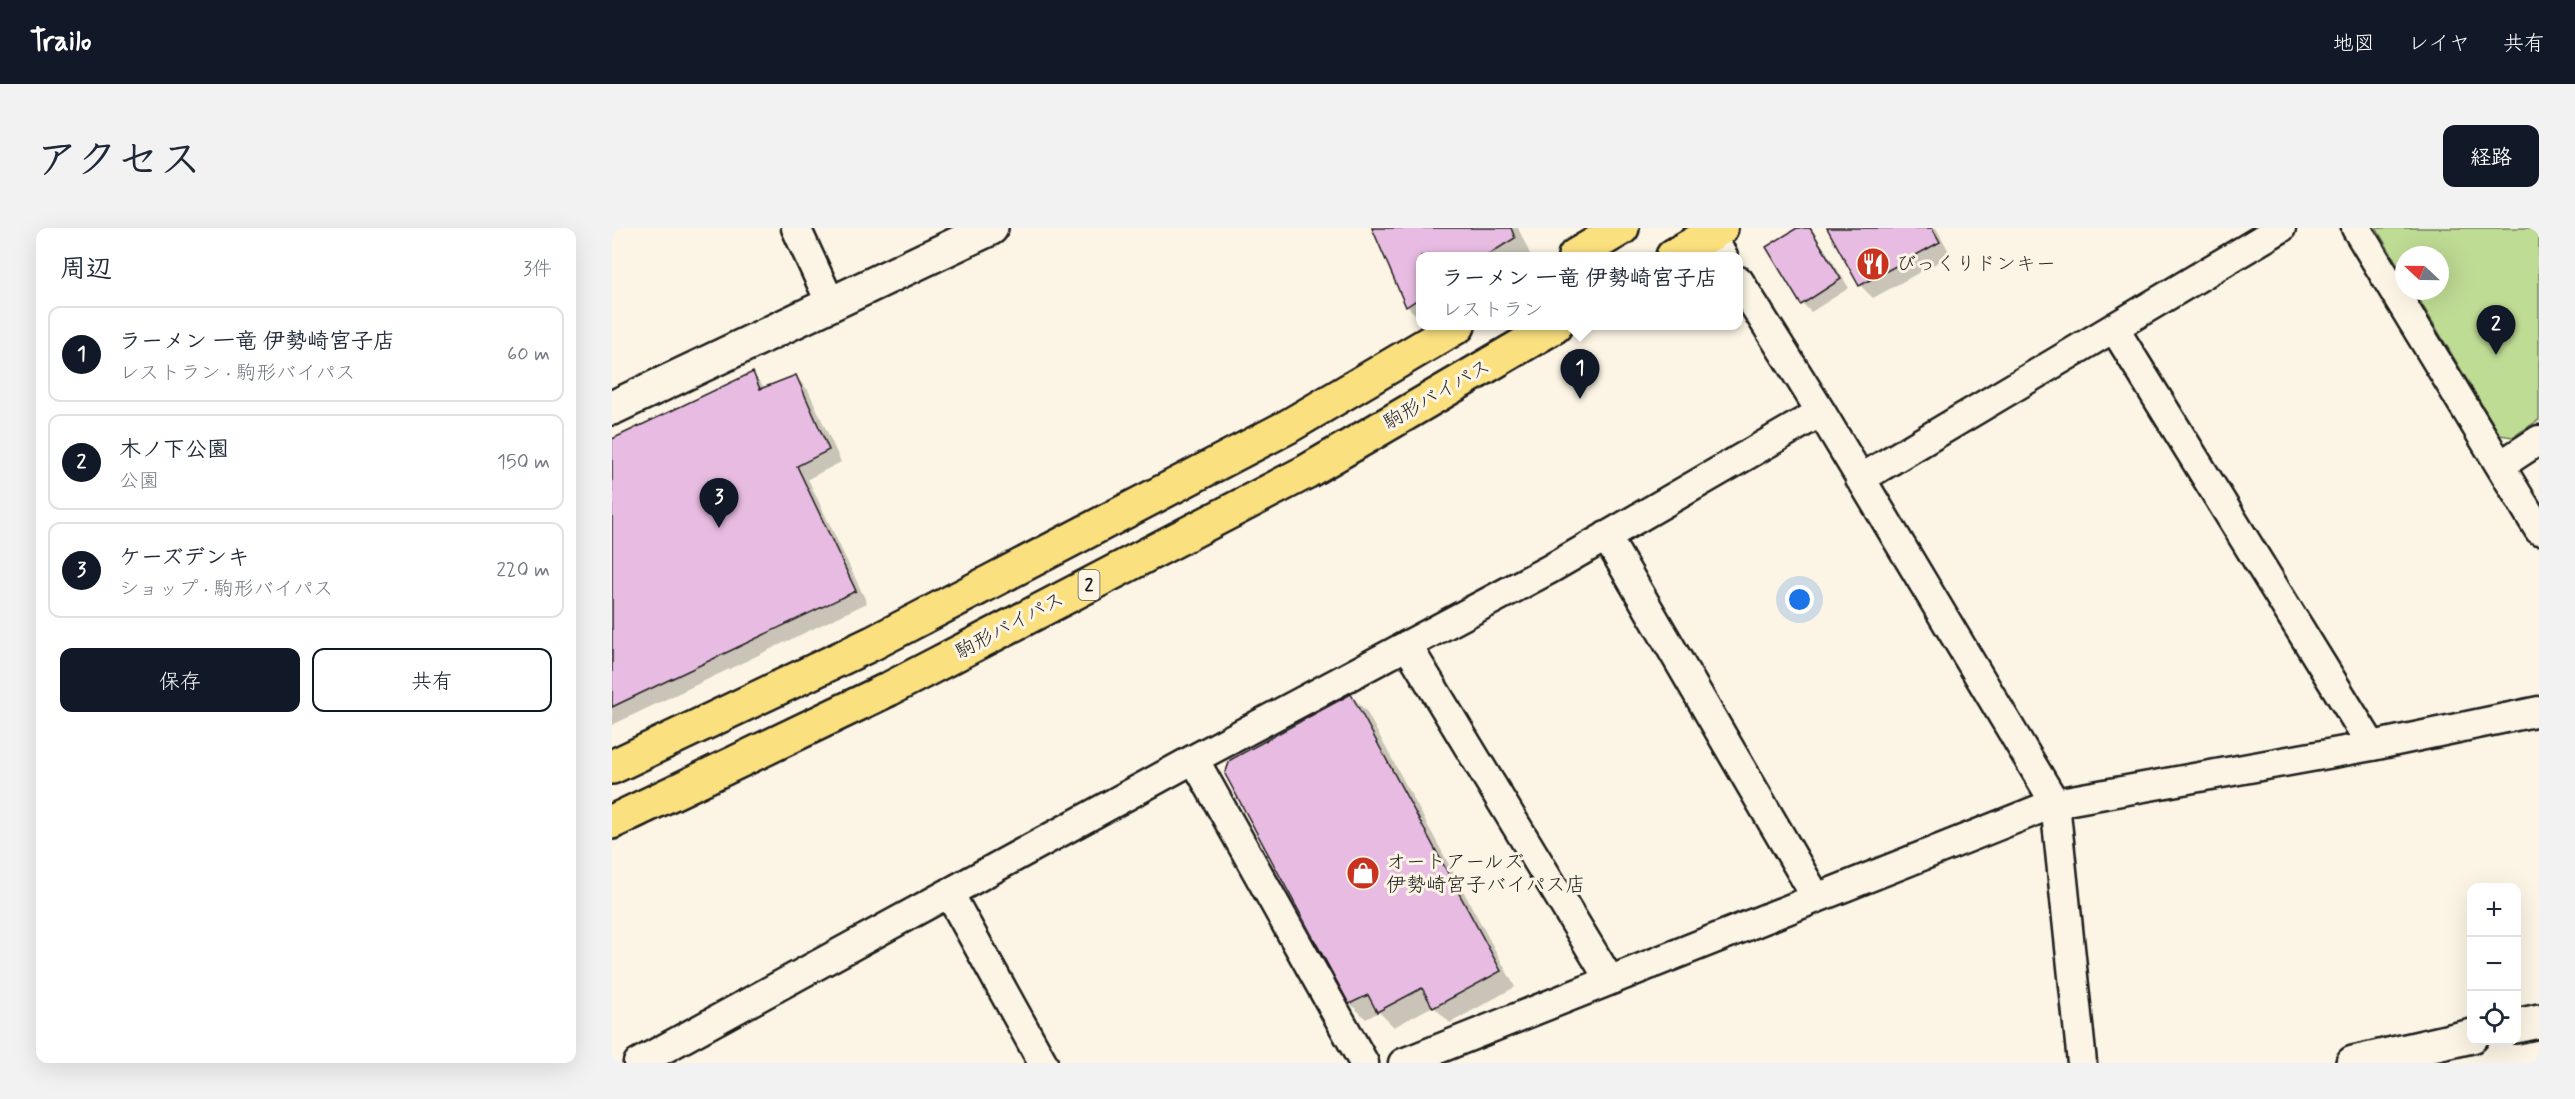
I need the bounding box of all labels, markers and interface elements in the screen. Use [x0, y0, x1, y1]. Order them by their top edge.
text: Trailo [30, 24, 91, 61]
text: 地図 [2333, 30, 2375, 58]
text: レイヤ [2408, 30, 2470, 58]
text: 共有 [2503, 30, 2545, 58]
button: 経路 [2443, 125, 2539, 187]
text: アクセス [36, 134, 201, 189]
restaurant icon: びっくりドンキー [1855, 246, 1891, 282]
north arrow [2395, 246, 2449, 300]
place label: びっくりドンキー [1896, 251, 2056, 278]
popup [1416, 252, 1743, 330]
text: 周辺 [60, 253, 112, 287]
text: 3件 [523, 256, 552, 283]
text: ラーメン 一竜 伊勢崎宮子店 [1442, 265, 1717, 293]
text: レストラン [1442, 297, 1543, 324]
pin: 2 [2476, 306, 2516, 355]
text: ラーメン 一竜 伊勢崎宮子店 [119, 328, 395, 356]
text: 1 [77, 341, 86, 368]
text: 60 m [507, 341, 550, 368]
pin: 1 [1560, 350, 1600, 399]
street label: 駒形バイパス [1378, 353, 1496, 437]
text: レストラン · 駒形バイパス [119, 360, 356, 387]
text: 木ノ下公園 [119, 436, 229, 464]
text: 2 [77, 449, 86, 476]
text: 150 m [497, 449, 550, 476]
text: 公園 [119, 468, 159, 495]
pin: 3 [700, 478, 738, 528]
text: ケーズデンキ [119, 544, 249, 572]
text: 3 [77, 557, 86, 584]
text: 220 m [496, 557, 550, 584]
road number: 2 [1078, 570, 1100, 600]
text: ショップ · 駒形バイパス [119, 576, 333, 603]
your location [1785, 585, 1814, 614]
street label: 駒形バイパス [951, 586, 1069, 666]
button: 保存 [60, 648, 300, 712]
button: 共有 [312, 648, 552, 712]
place label: オートアールズ 伊勢崎宮子バイパス店 [1386, 849, 1586, 899]
shop icon: オートアールズ 伊勢崎宮子バイパス店 [1345, 855, 1381, 891]
map controls [2467, 883, 2521, 1045]
button: + [2467, 883, 2521, 937]
button: − [2467, 937, 2521, 991]
button: locate [2467, 991, 2521, 1045]

